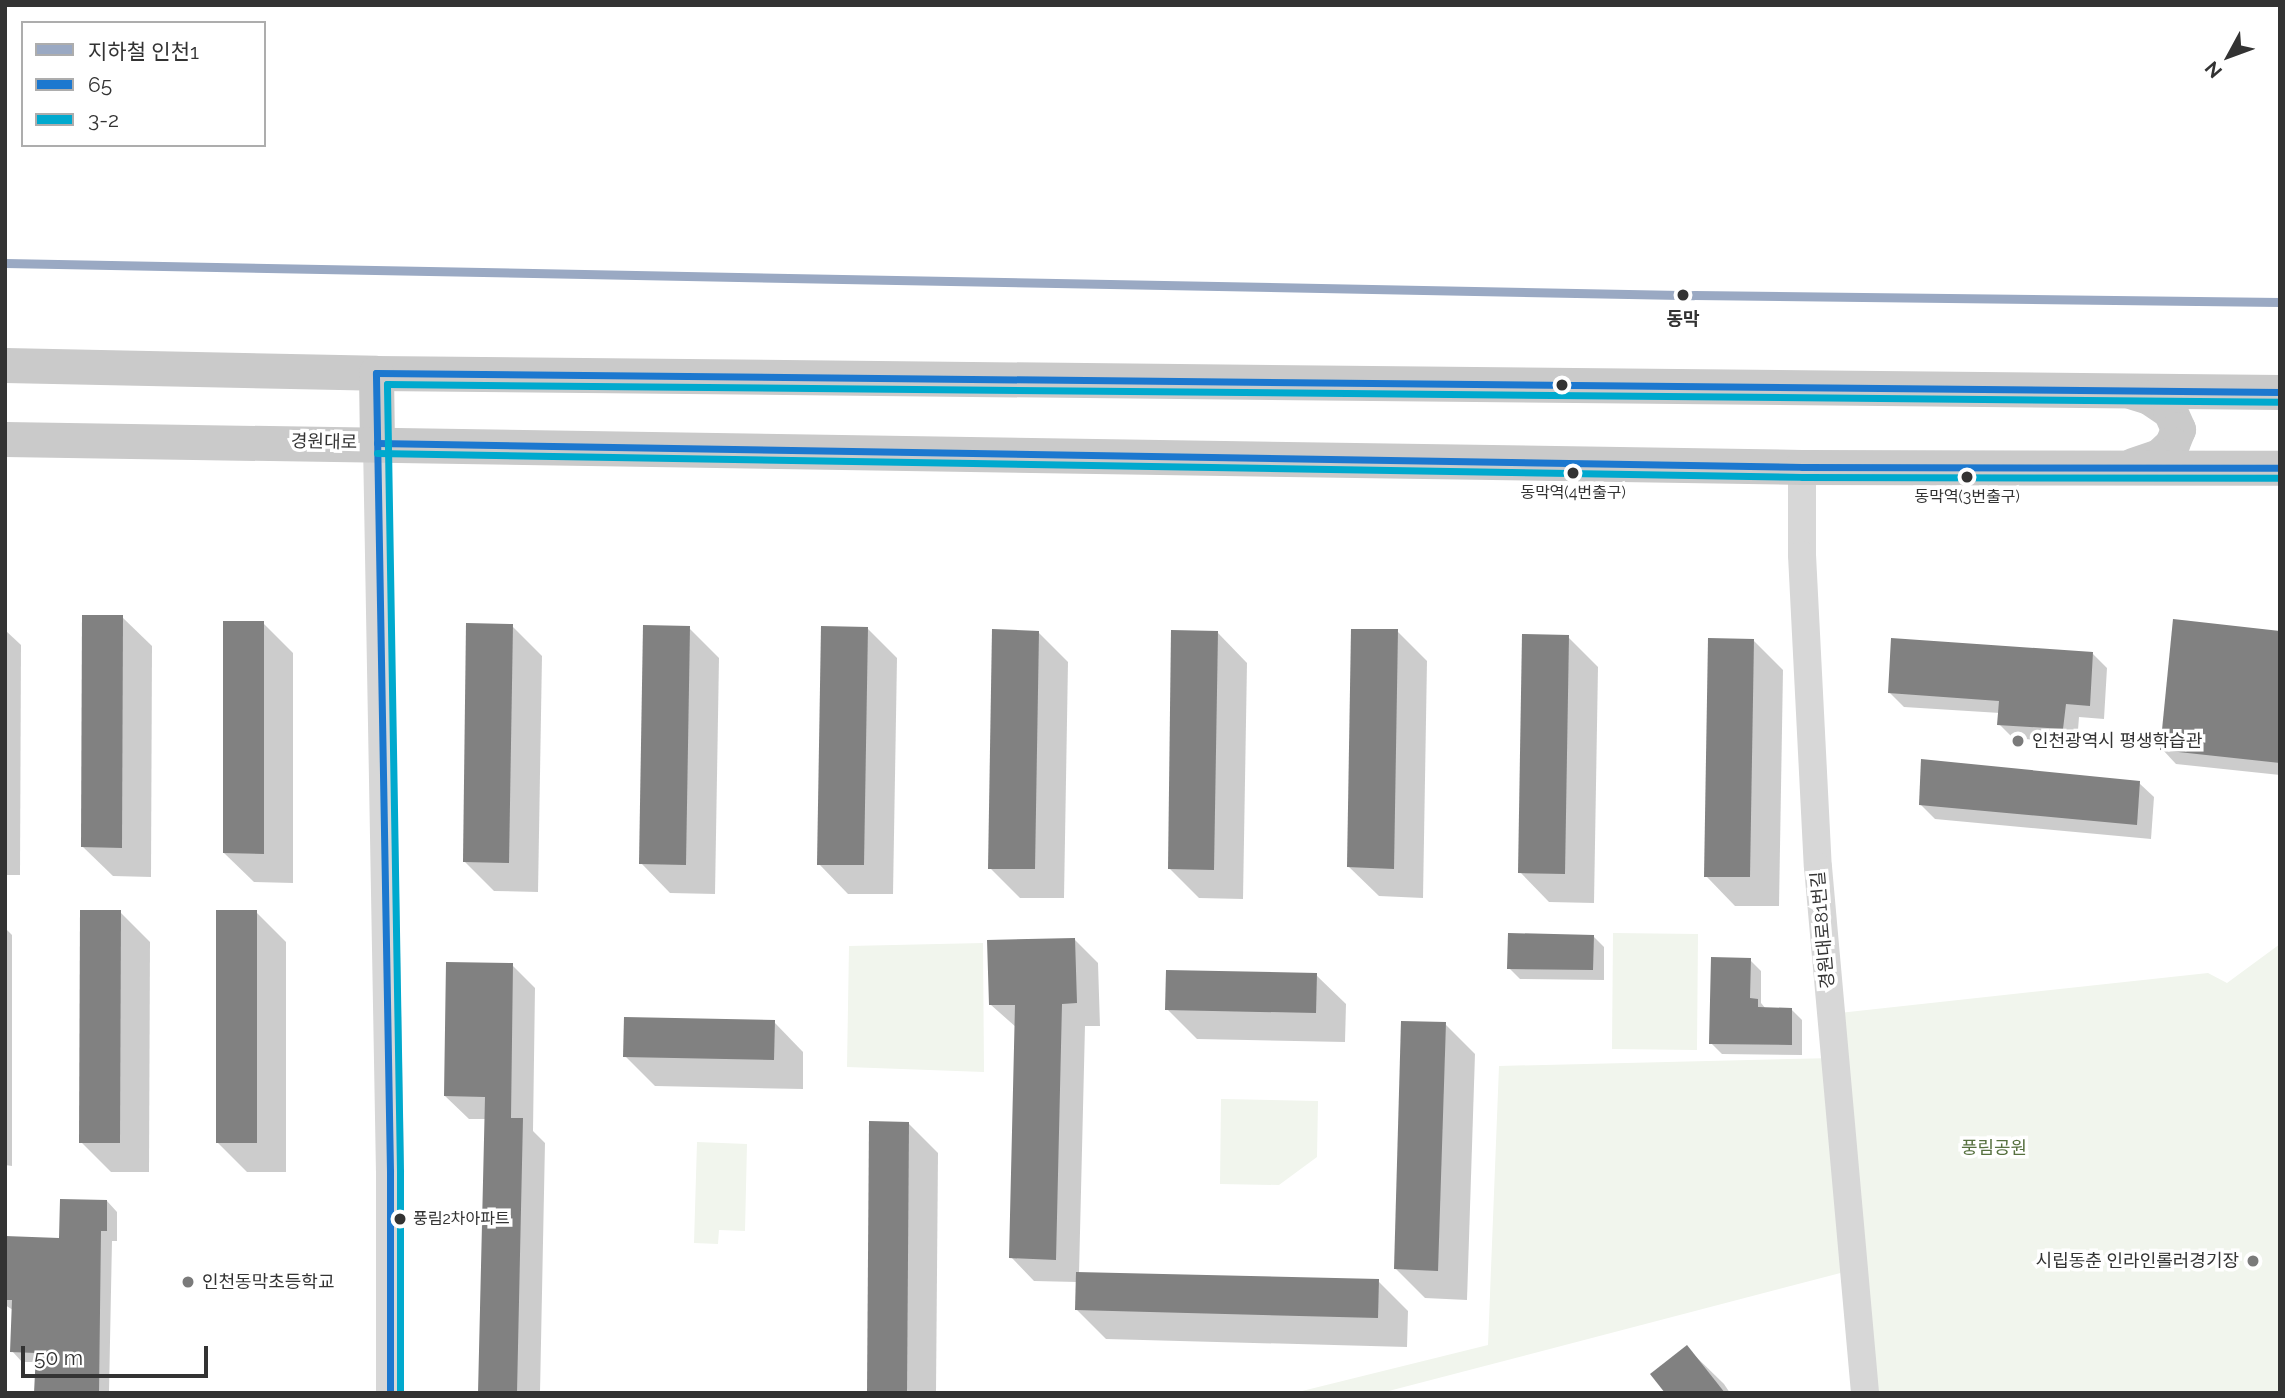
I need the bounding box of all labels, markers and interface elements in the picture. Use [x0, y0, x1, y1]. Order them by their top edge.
legend [21, 21, 266, 147]
north arrow [2194, 21, 2264, 91]
text: 지하철 인천1 [88, 39, 199, 64]
text: N [2200, 57, 2226, 82]
text: 65 [88, 72, 112, 97]
text: 3-2 [88, 107, 119, 132]
marker: 동막 [1672, 284, 1694, 306]
place label: 동막 [1666, 308, 1700, 330]
unlabelled marker [1555, 378, 1569, 392]
street label: 경원대로 [291, 431, 357, 453]
marker: 동막역(4번출구) [1566, 466, 1580, 480]
marker: 동막역(3번출구) [1960, 470, 1974, 484]
place label: 동막역(4번출구) [1520, 483, 1626, 503]
place label: 동막역(3번출구) [1914, 487, 2020, 507]
place label: 인천광역시 평생학습관 [2032, 730, 2202, 752]
marker: 인천광역시 평생학습관 [2010, 733, 2026, 749]
street label: 경원대로81번길 [1807, 870, 1839, 990]
park label: 풍림공원 [1961, 1137, 2027, 1159]
place label: 풍림2차아파트 [413, 1209, 510, 1229]
marker: 풍림2차아파트 [393, 1212, 407, 1226]
place label: 시립동춘 인라인롤러경기장 [2036, 1250, 2239, 1272]
marker: 시립동춘 인라인롤러경기장 [2245, 1253, 2261, 1269]
place label: 인천동막초등학교 [202, 1271, 334, 1293]
marker: 인천동막초등학교 [180, 1274, 196, 1290]
scale bar [24, 1332, 212, 1376]
text: 50 m [34, 1345, 83, 1370]

